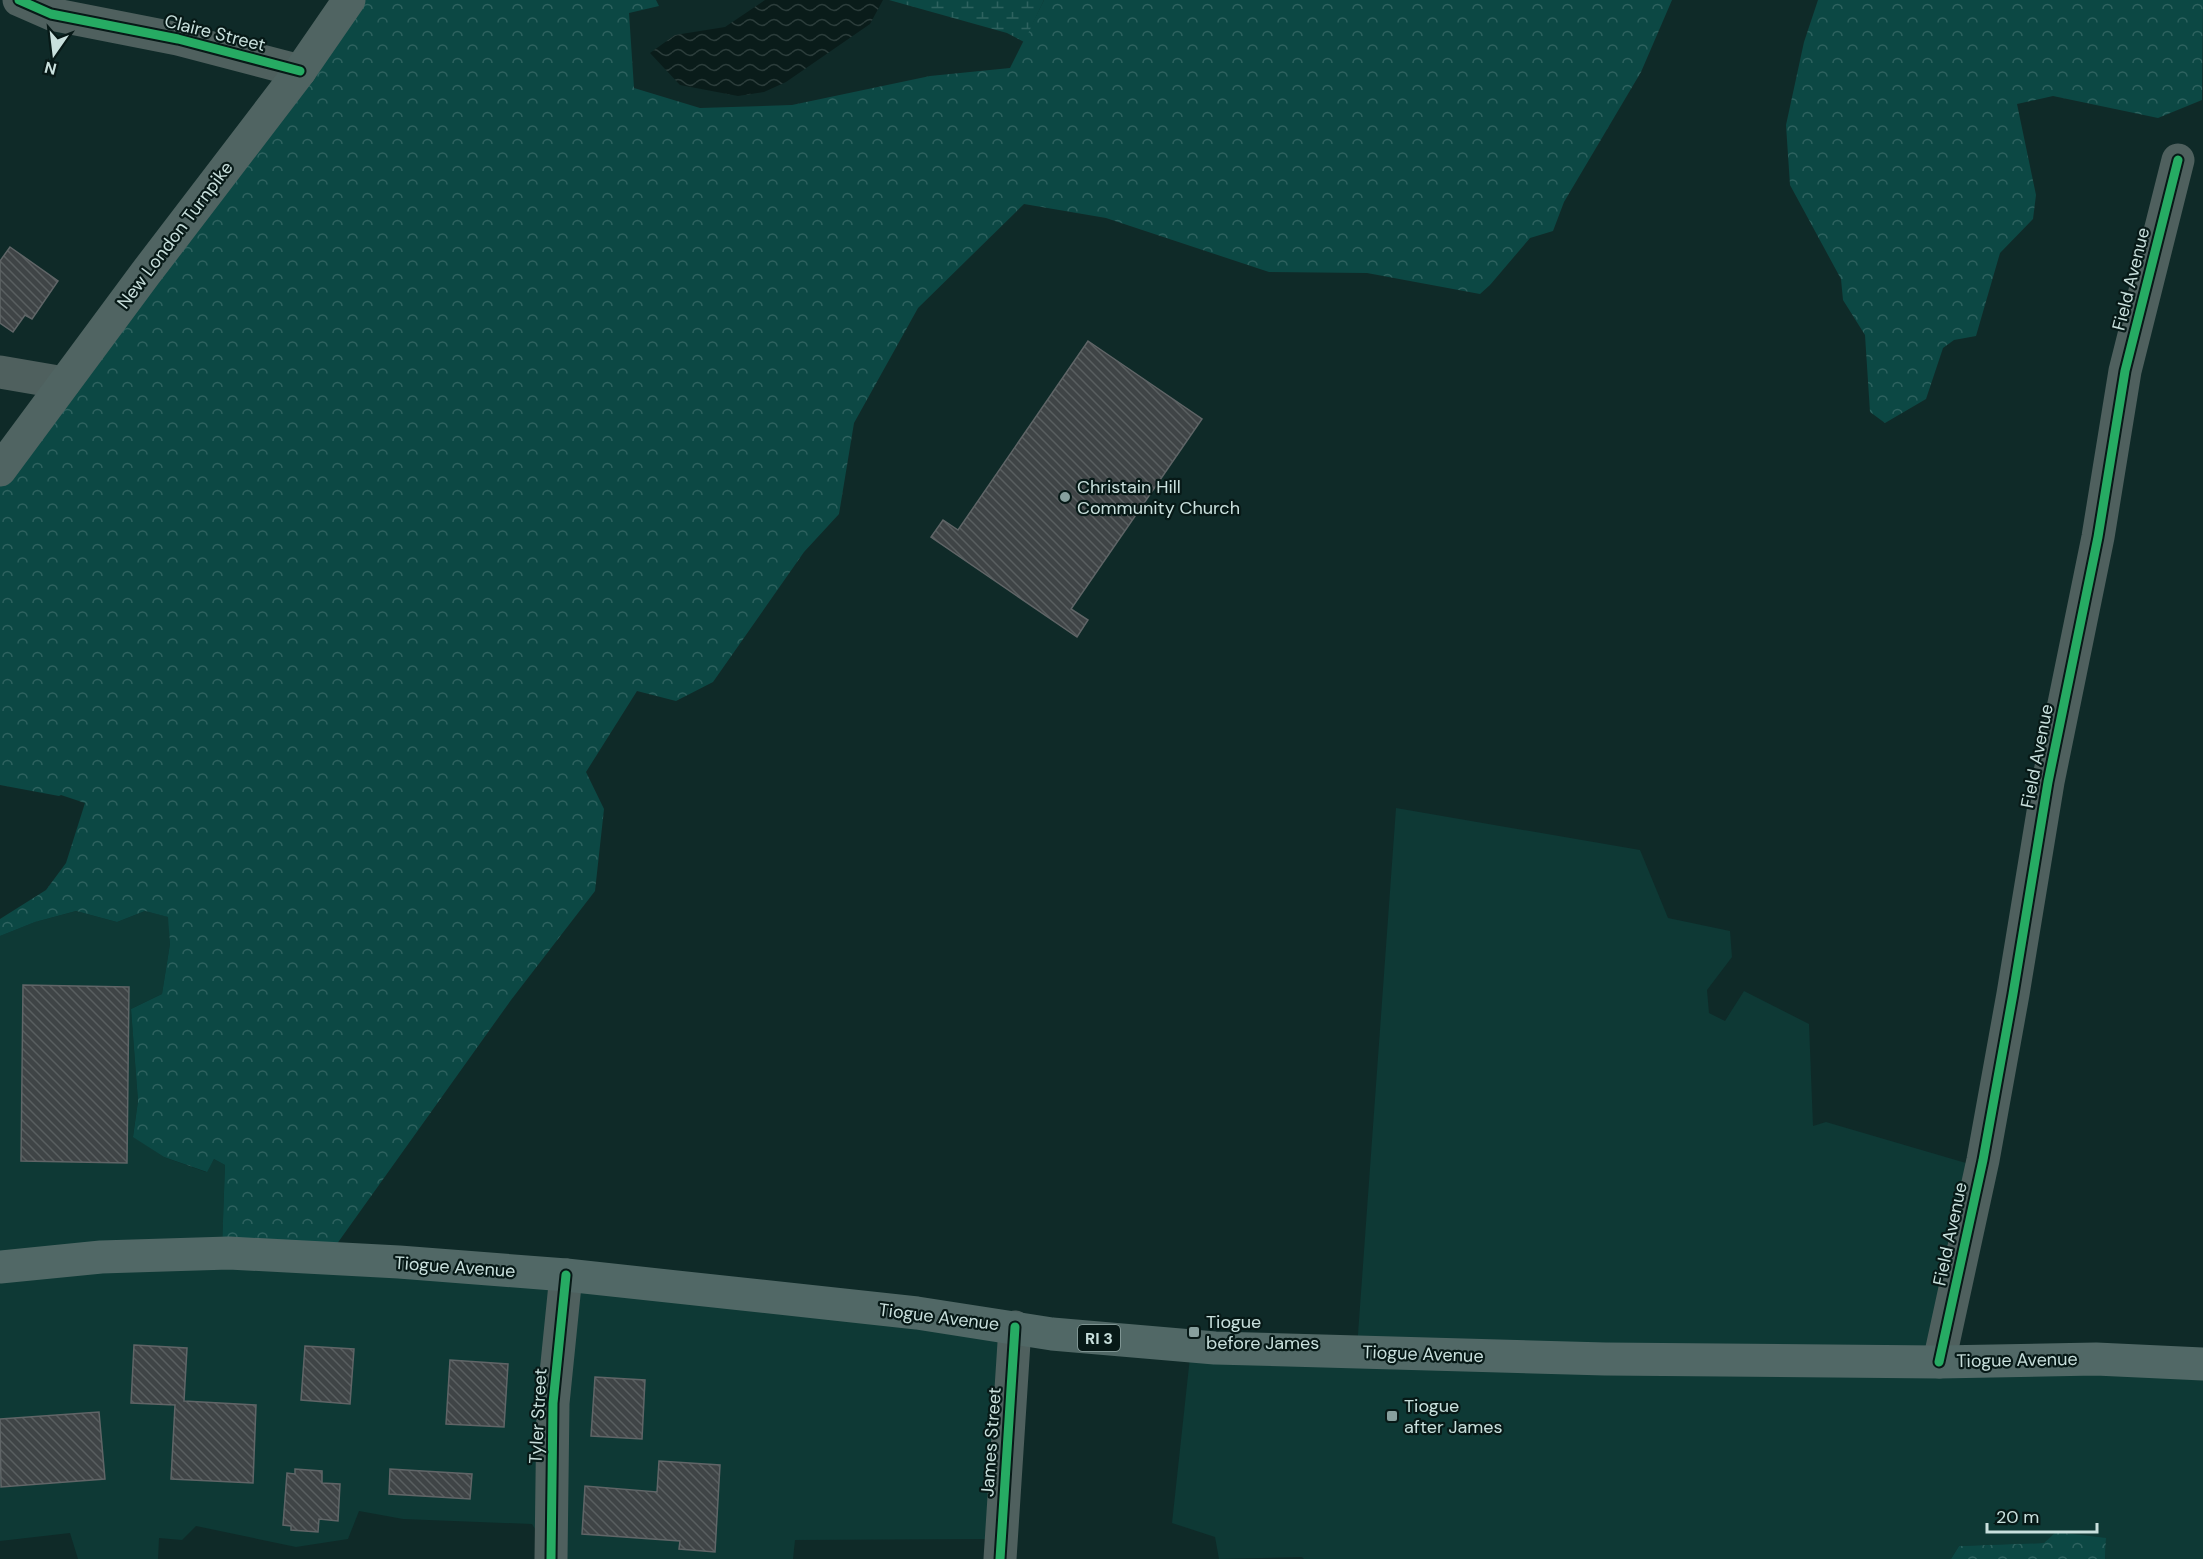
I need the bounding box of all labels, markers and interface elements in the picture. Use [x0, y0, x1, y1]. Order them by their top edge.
street label: Claire Street [162, 9, 268, 57]
north arrow [24, 24, 84, 84]
text: N [42, 56, 59, 80]
street label: New London Turnpike [112, 156, 238, 314]
street label: Field Avenue [2107, 225, 2155, 333]
place label: Christain Hill Community Church [1077, 475, 1240, 520]
marker: Christain Hill Community Church [1058, 490, 1072, 504]
street label: Field Avenue [2015, 702, 2059, 810]
street label: Field Avenue [1927, 1180, 1973, 1288]
street label: Tiogue Avenue [394, 1251, 516, 1283]
street label: Tiogue Avenue [877, 1298, 1001, 1336]
place label: Tiogue before James [1206, 1310, 1319, 1355]
road number: RI 3 [1078, 1325, 1120, 1351]
marker: Tiogue before James [1187, 1325, 1201, 1339]
street label: Tiogue Avenue [1362, 1340, 1484, 1368]
street label: Tiogue Avenue [1956, 1347, 2078, 1373]
street label: Tyler Street [524, 1367, 552, 1465]
street label: James Street [975, 1386, 1007, 1498]
place label: Tiogue after James [1404, 1394, 1503, 1439]
marker: Tiogue after James [1385, 1409, 1399, 1423]
scale bar [1987, 1496, 2096, 1534]
text: 20 m [1996, 1505, 2039, 1529]

